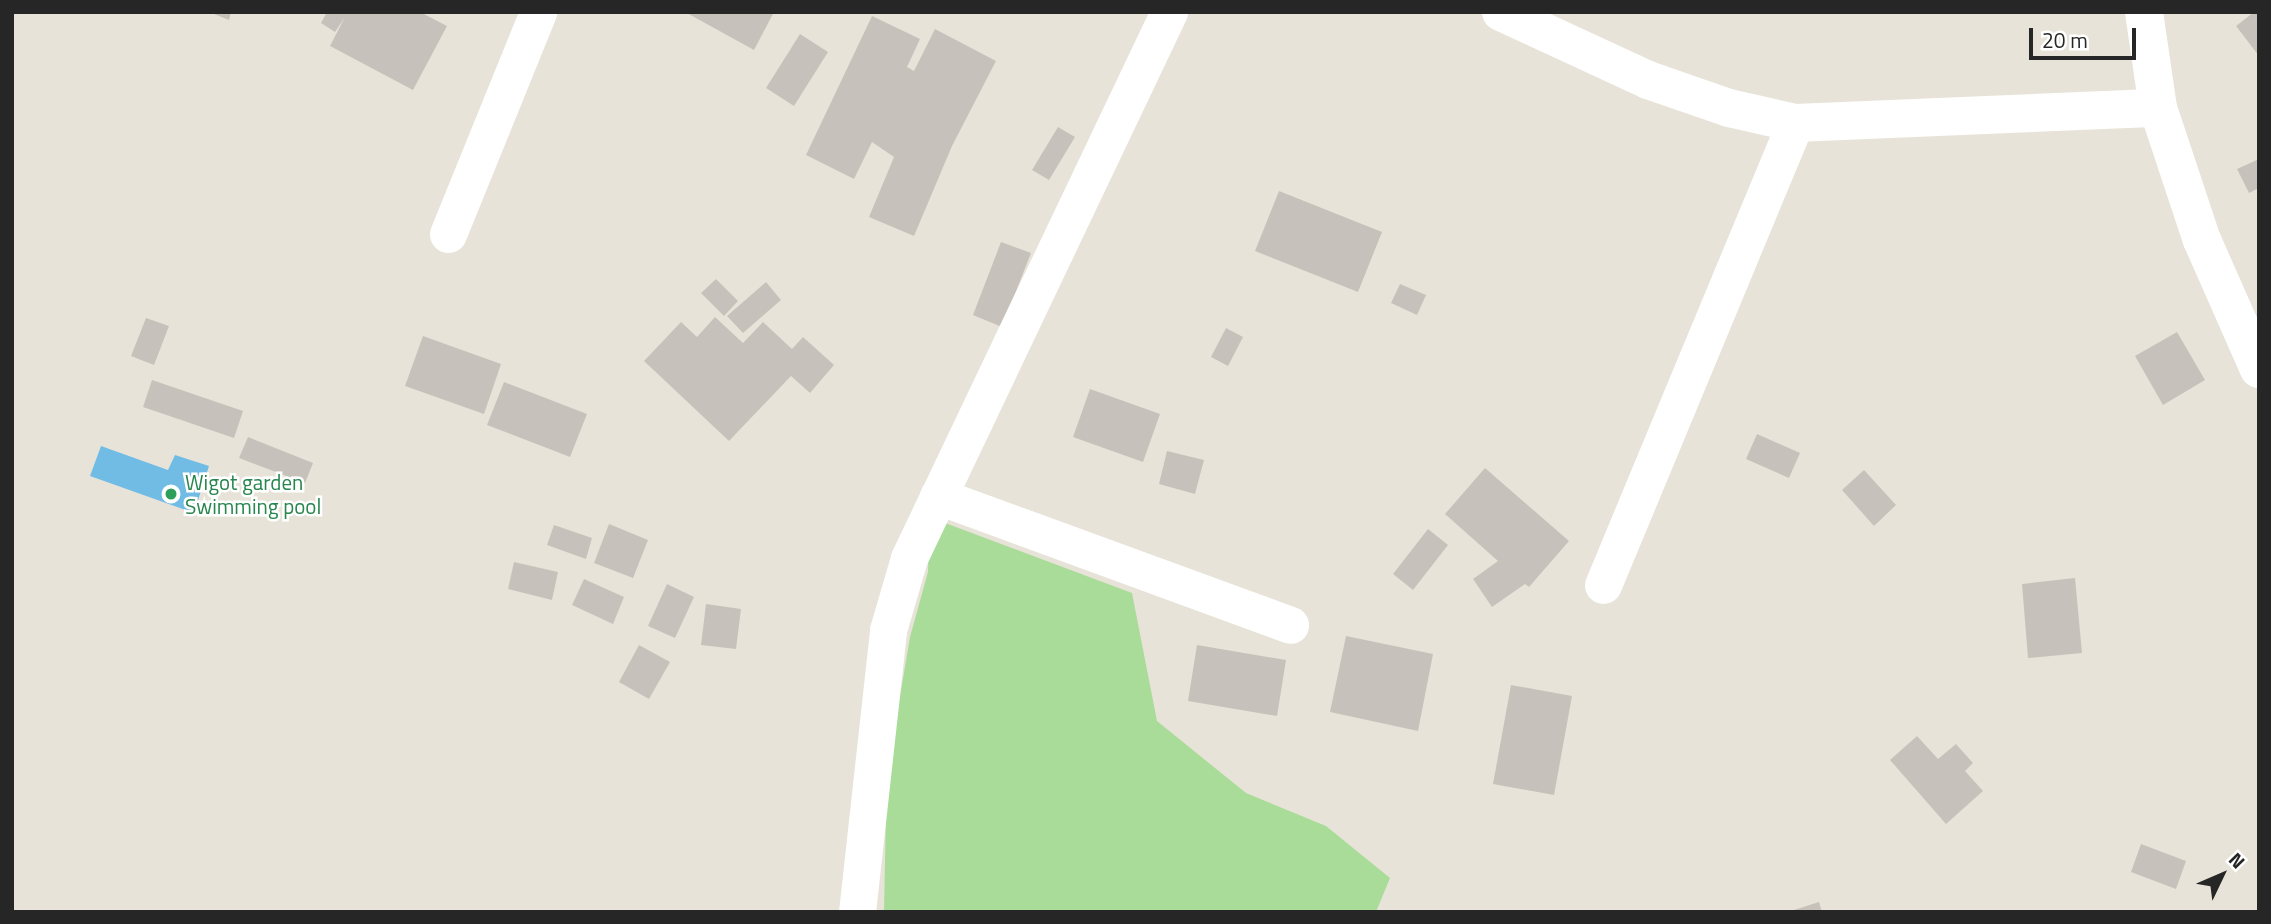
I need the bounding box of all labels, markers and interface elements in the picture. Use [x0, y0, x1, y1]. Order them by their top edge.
scale bar [2033, 14, 2140, 58]
text: 20 m [2042, 24, 2088, 56]
place label: Wigot garden Swimming pool [185, 469, 321, 519]
marker: Wigot garden Swimming pool [163, 486, 179, 502]
north arrow [2187, 840, 2257, 910]
text: N [2222, 845, 2252, 875]

